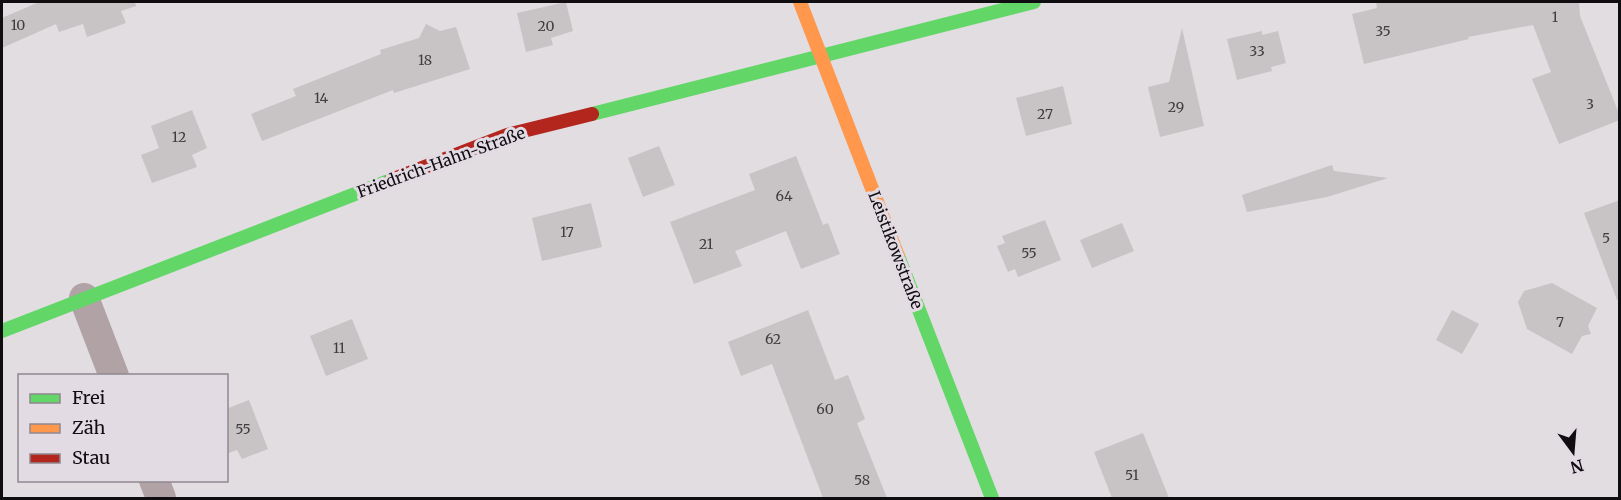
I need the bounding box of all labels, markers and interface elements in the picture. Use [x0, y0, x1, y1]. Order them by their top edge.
house number: 1 [1552, 8, 1558, 26]
house number: 10 [11, 16, 25, 34]
house number: 20 [537, 17, 555, 35]
house number: 35 [1375, 22, 1391, 40]
house number: 33 [1249, 42, 1265, 60]
house number: 18 [418, 51, 432, 69]
house number: 14 [314, 89, 328, 107]
house number: 3 [1586, 95, 1594, 113]
house number: 29 [1168, 98, 1184, 116]
house number: 27 [1037, 105, 1053, 123]
street label: Friedrich-Hahn-Straße [354, 122, 528, 202]
house number: 12 [172, 128, 186, 146]
house number: 64 [775, 187, 793, 205]
street label: Leistikowstraße [864, 188, 928, 312]
house number: 17 [560, 223, 574, 241]
house number: 5 [1602, 229, 1610, 247]
house number: 21 [699, 235, 713, 253]
house number: 55 [1021, 244, 1037, 262]
house number: 7 [1556, 313, 1564, 331]
house number: 62 [765, 330, 781, 348]
house number: 11 [333, 339, 345, 357]
legend [18, 374, 228, 482]
text: Frei [72, 386, 106, 409]
house number: 60 [816, 400, 834, 418]
text: Zäh [72, 416, 106, 439]
house number: 55 [235, 420, 251, 438]
north arrow [1543, 422, 1603, 482]
text: Stau [72, 446, 110, 469]
text: N [1568, 455, 1586, 478]
house number: 51 [1125, 466, 1139, 484]
house number: 58 [854, 471, 870, 489]

